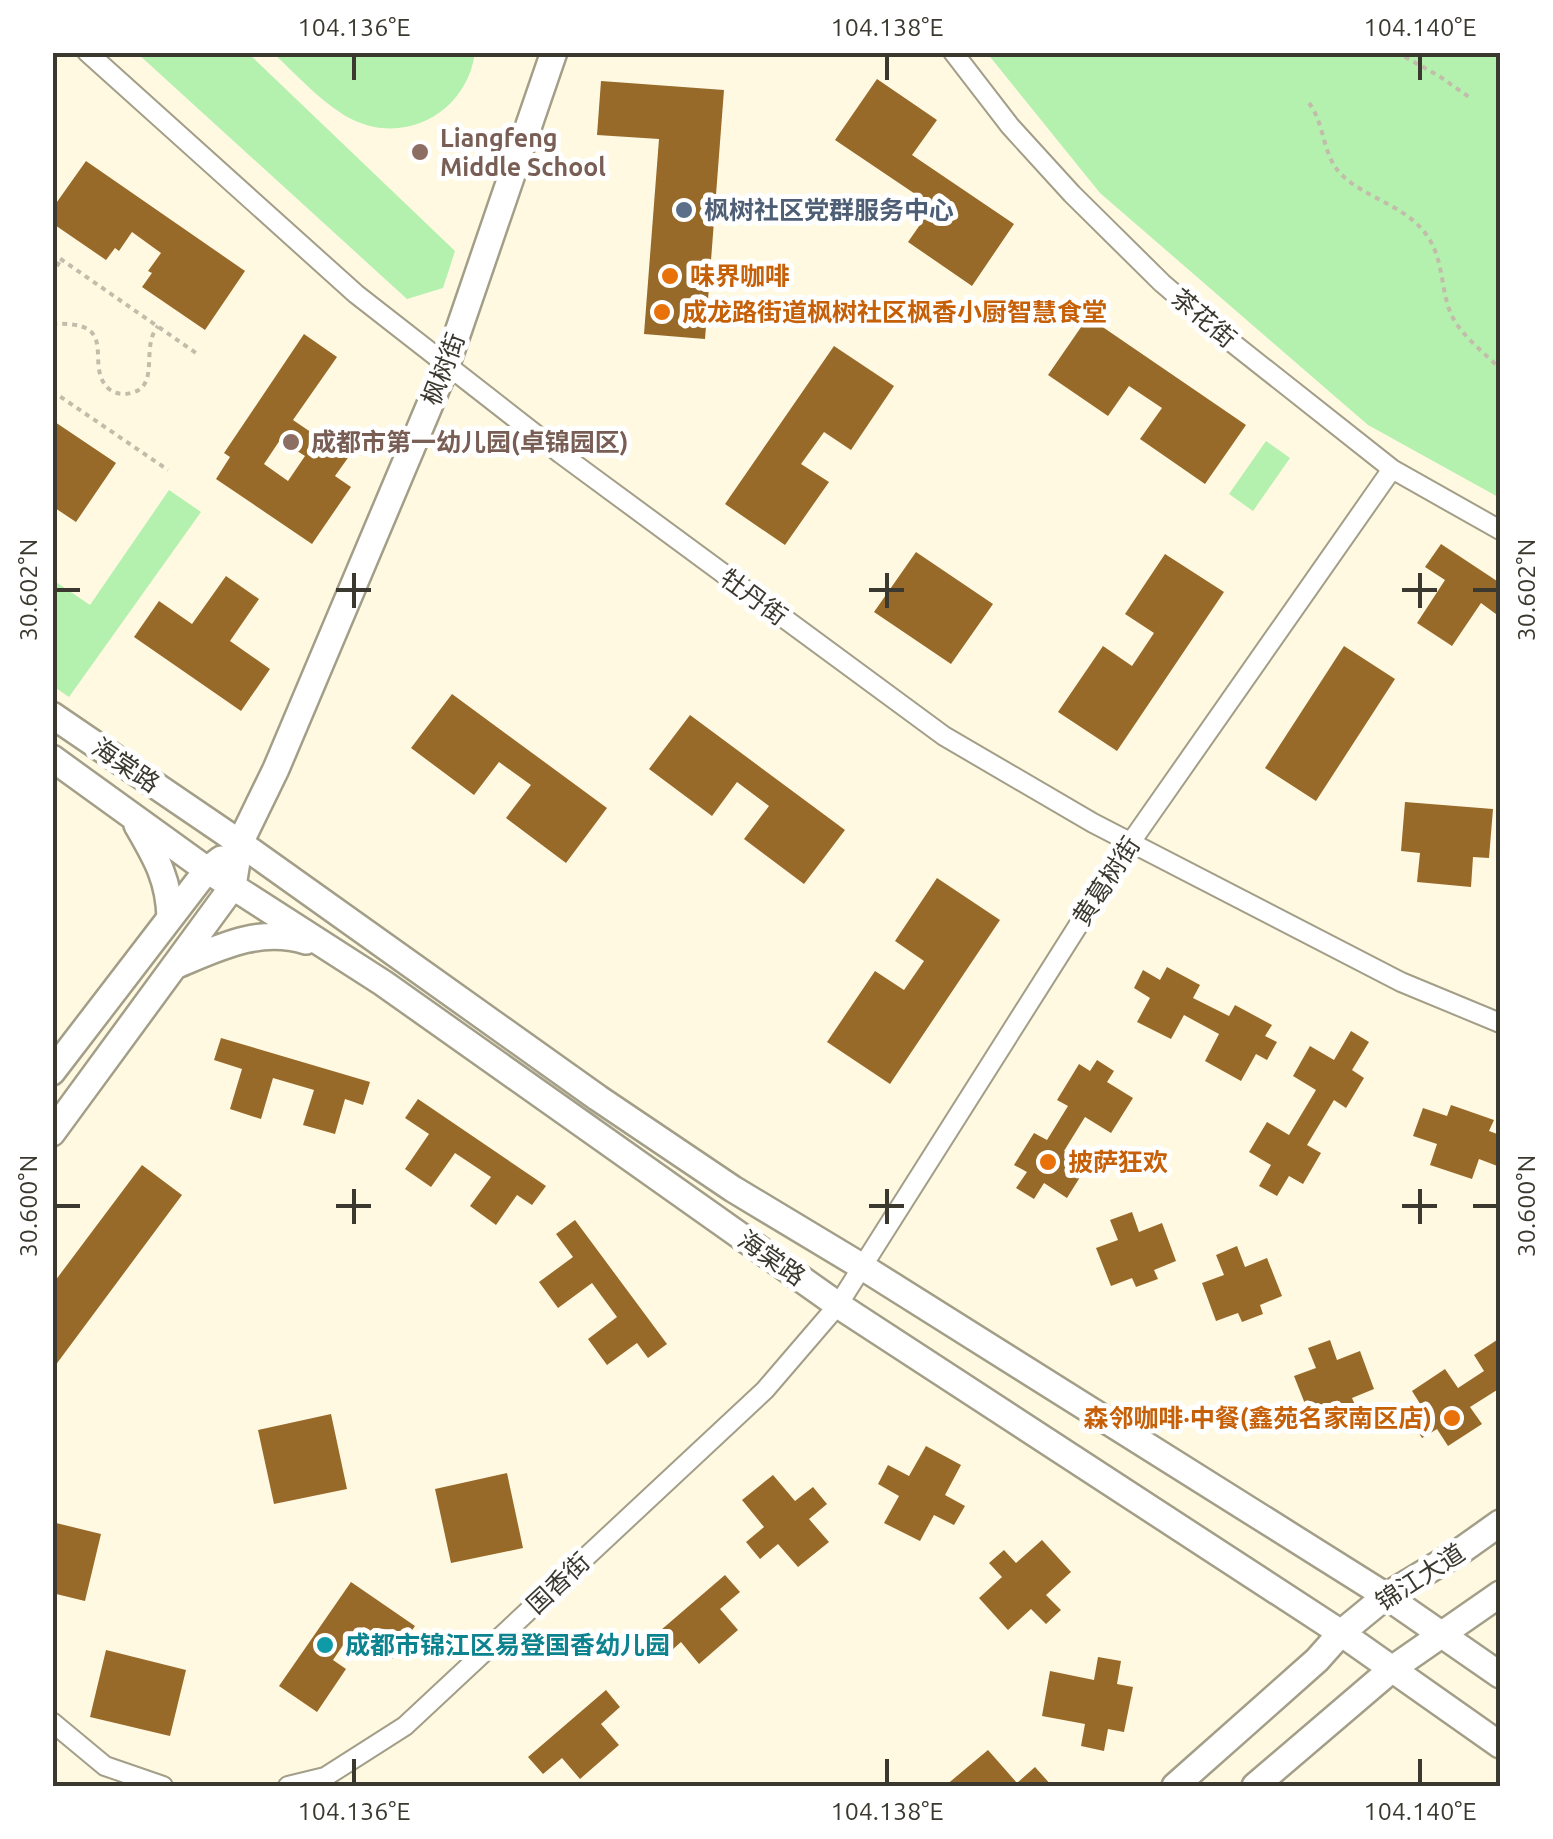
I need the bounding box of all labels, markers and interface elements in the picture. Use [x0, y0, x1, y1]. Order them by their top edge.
text: 104.136°E [298, 13, 410, 41]
text: 104.138°E [831, 13, 943, 41]
text: 104.140°E [1364, 13, 1476, 41]
place label: Liangfeng Middle School [440, 124, 606, 181]
marker: Liangfeng Middle School [409, 141, 431, 163]
place label: 枫树社区党群服务中心 [704, 196, 954, 224]
marker: 枫树社区党群服务中心 [673, 199, 695, 221]
place label: 味界咖啡 [690, 262, 790, 290]
marker: 味界咖啡 [659, 265, 681, 287]
street label: 茶花街 [1166, 283, 1242, 353]
place label: 成龙路街道枫树社区枫香小厨智慧食堂 [682, 298, 1107, 326]
marker: 成龙路街道枫树社区枫香小厨智慧食堂 [651, 301, 673, 323]
street label: 枫树街 [416, 329, 470, 409]
place label: 成都市第一幼儿园(卓锦园区) [311, 428, 628, 456]
marker: 成都市第一幼儿园(卓锦园区) [280, 431, 302, 453]
text: 30.602°N [14, 539, 42, 641]
text: 30.602°N [1512, 539, 1540, 641]
street label: 牡丹街 [715, 564, 793, 630]
street label: 海棠路 [87, 732, 165, 798]
street label: 黄葛树街 [1067, 831, 1145, 931]
place label: 披萨狂欢 [1068, 1148, 1168, 1176]
marker: 披萨狂欢 [1037, 1151, 1059, 1173]
text: 30.600°N [14, 1155, 42, 1257]
text: 30.600°N [1512, 1155, 1540, 1257]
street label: 海棠路 [733, 1225, 811, 1291]
place label: 森邻咖啡·中餐(鑫苑名家南区店) [1084, 1404, 1432, 1432]
marker: 森邻咖啡·中餐(鑫苑名家南区店) [1441, 1407, 1463, 1429]
street label: 锦江大道 [1370, 1538, 1470, 1616]
street label: 国香街 [521, 1547, 595, 1619]
place label: 成都市锦江区易登国香幼儿园 [345, 1631, 670, 1659]
marker: 成都市锦江区易登国香幼儿园 [314, 1634, 336, 1656]
text: 104.136°E [298, 1797, 410, 1825]
text: 104.138°E [831, 1797, 943, 1825]
text: 104.140°E [1364, 1797, 1476, 1825]

